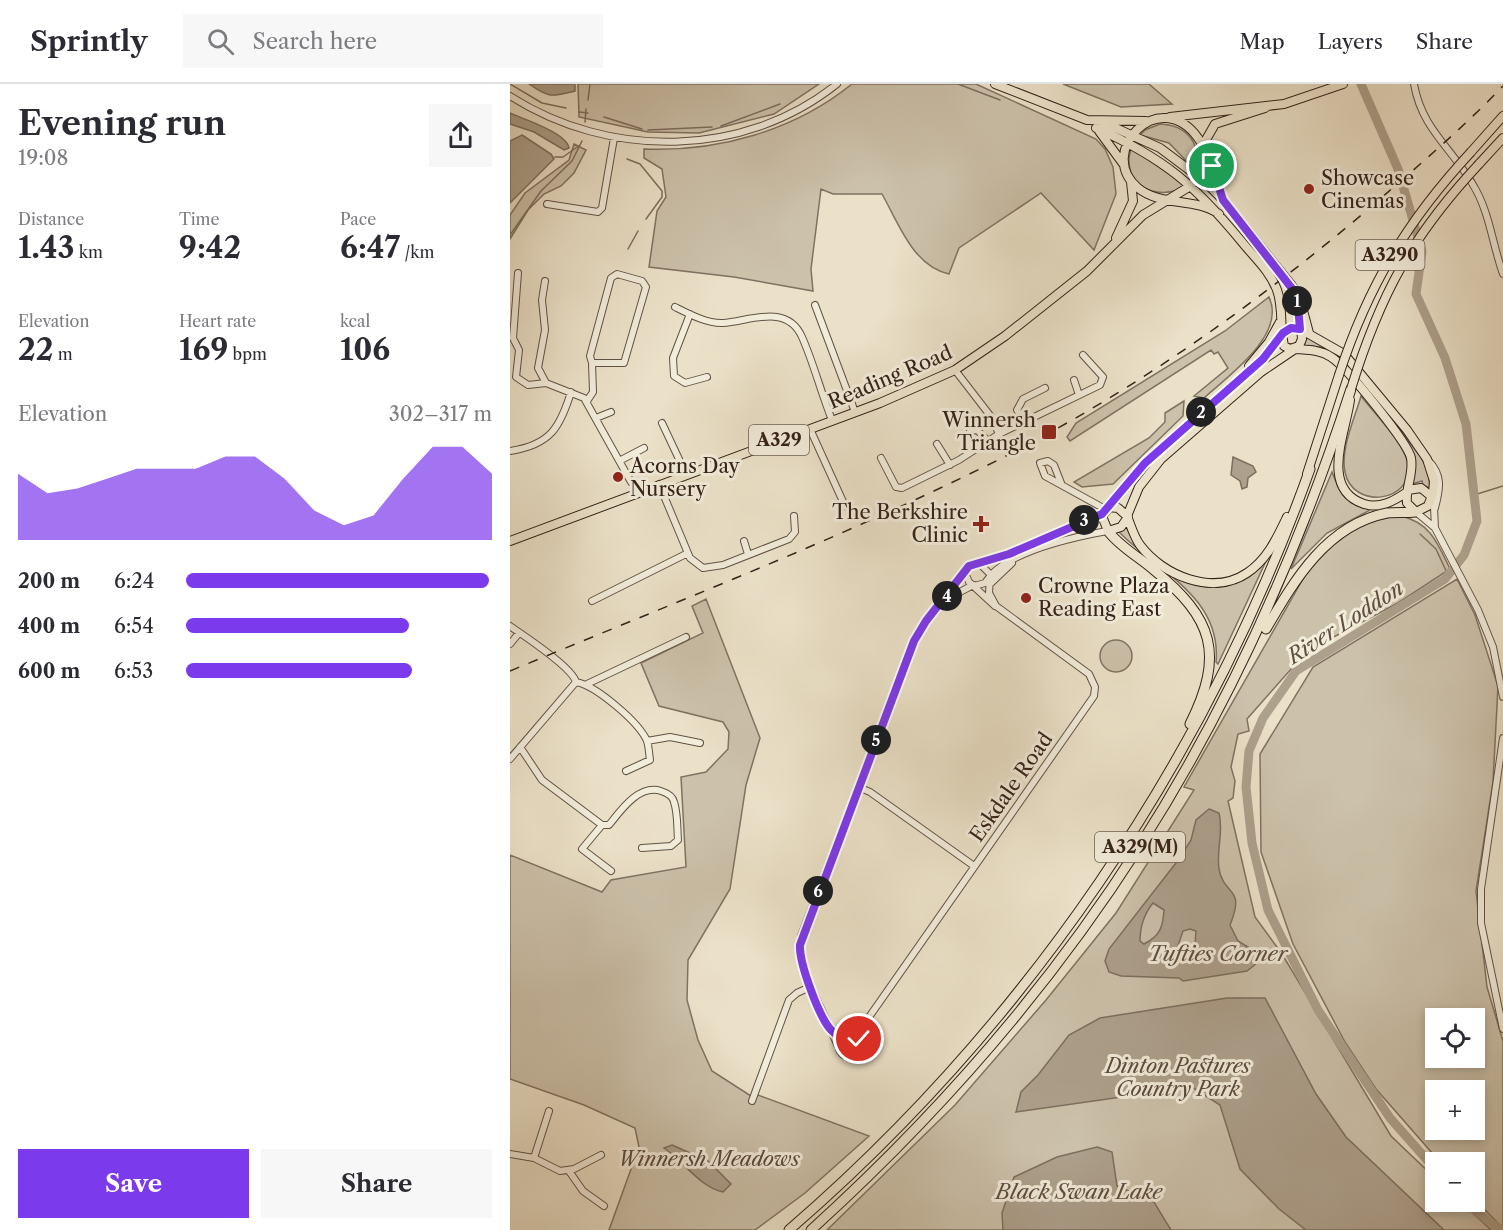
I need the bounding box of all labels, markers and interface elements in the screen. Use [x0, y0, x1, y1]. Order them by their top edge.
search box [183, 14, 603, 68]
text: Sprintly [30, 24, 147, 58]
icon: search [204, 25, 237, 58]
text: Search here [252, 28, 377, 55]
text: Map [1240, 29, 1285, 54]
text: Layers [1318, 29, 1383, 54]
text: Share [1416, 29, 1473, 54]
text: Evening run [18, 103, 226, 144]
button: share [429, 104, 492, 167]
pin [1186, 140, 1237, 191]
text: 19:08 [18, 146, 68, 170]
icon: arrive [1195, 149, 1228, 182]
place label: Showcase Cinemas [1321, 166, 1414, 213]
marker: Showcase Cinemas [1302, 182, 1316, 196]
text: Distance [18, 209, 84, 229]
text: Time [179, 209, 219, 229]
text: Pace [340, 209, 376, 229]
text: 1.43 [18, 229, 75, 266]
text: 9:42 [179, 229, 241, 266]
text: 6:47 [340, 229, 400, 266]
road number: A3290 [1356, 240, 1424, 270]
text: km [75, 242, 103, 262]
text: /km [400, 242, 434, 262]
pin: 1 [1282, 286, 1312, 316]
text: 1 [1293, 291, 1301, 311]
text: Elevation [18, 311, 89, 331]
text: Heart rate [179, 311, 256, 331]
text: kcal [340, 311, 370, 331]
text: 22 [18, 331, 53, 368]
text: 169 [179, 331, 228, 368]
text: 106 [340, 331, 390, 368]
street label: Reading Road [824, 340, 956, 414]
text: m [53, 344, 73, 364]
text: bpm [228, 344, 267, 364]
pin: 2 [1186, 397, 1216, 427]
text: Elevation [18, 402, 107, 426]
text: 302–317 m [389, 402, 492, 426]
text: 2 [1196, 402, 1206, 422]
place label: Winnersh Triangle [941, 408, 1036, 455]
marker: Winnersh Triangle [1040, 423, 1058, 441]
road number: A329 [749, 425, 809, 455]
place label: Acorns Day Nursery [629, 454, 740, 501]
marker: Acorns Day Nursery [611, 470, 625, 484]
place label: The Berkshire Clinic [832, 500, 968, 547]
pin: 3 [1069, 505, 1099, 535]
text: 3 [1079, 510, 1089, 530]
marker: The Berkshire Clinic [972, 515, 990, 533]
text: 200 m [18, 569, 80, 593]
text: 6:24 [114, 569, 154, 593]
place label: Crowne Plaza Reading East [1038, 574, 1170, 621]
water label: River Loddon [1281, 575, 1408, 670]
pin: 4 [932, 581, 962, 611]
text: 4 [942, 586, 952, 606]
marker: Crowne Plaza Reading East [1019, 591, 1033, 605]
text: 400 m [18, 614, 80, 638]
text: 6:54 [114, 614, 154, 638]
text: 600 m [18, 659, 80, 683]
text: 6:53 [114, 659, 153, 683]
pin: 5 [861, 725, 891, 755]
street label: Eskdale Road [964, 728, 1058, 846]
text: 5 [872, 730, 880, 750]
road number: A329(M) [1095, 832, 1185, 862]
pin: 6 [803, 876, 833, 906]
text: 6 [813, 881, 823, 901]
water label: Tufties Corner [1149, 941, 1289, 966]
map controls [1425, 1008, 1485, 1212]
button: locate [1425, 1008, 1485, 1068]
pin [833, 1013, 884, 1064]
icon: check [842, 1022, 875, 1055]
park label: Dinton Pastures Country Park [1103, 1054, 1251, 1101]
button: + [1425, 1080, 1485, 1140]
park label: Winnersh Meadows [618, 1147, 800, 1171]
button: Save [18, 1149, 249, 1218]
button: Share [261, 1149, 492, 1218]
button: − [1425, 1152, 1485, 1212]
water label: Black Swan Lake [994, 1179, 1163, 1204]

